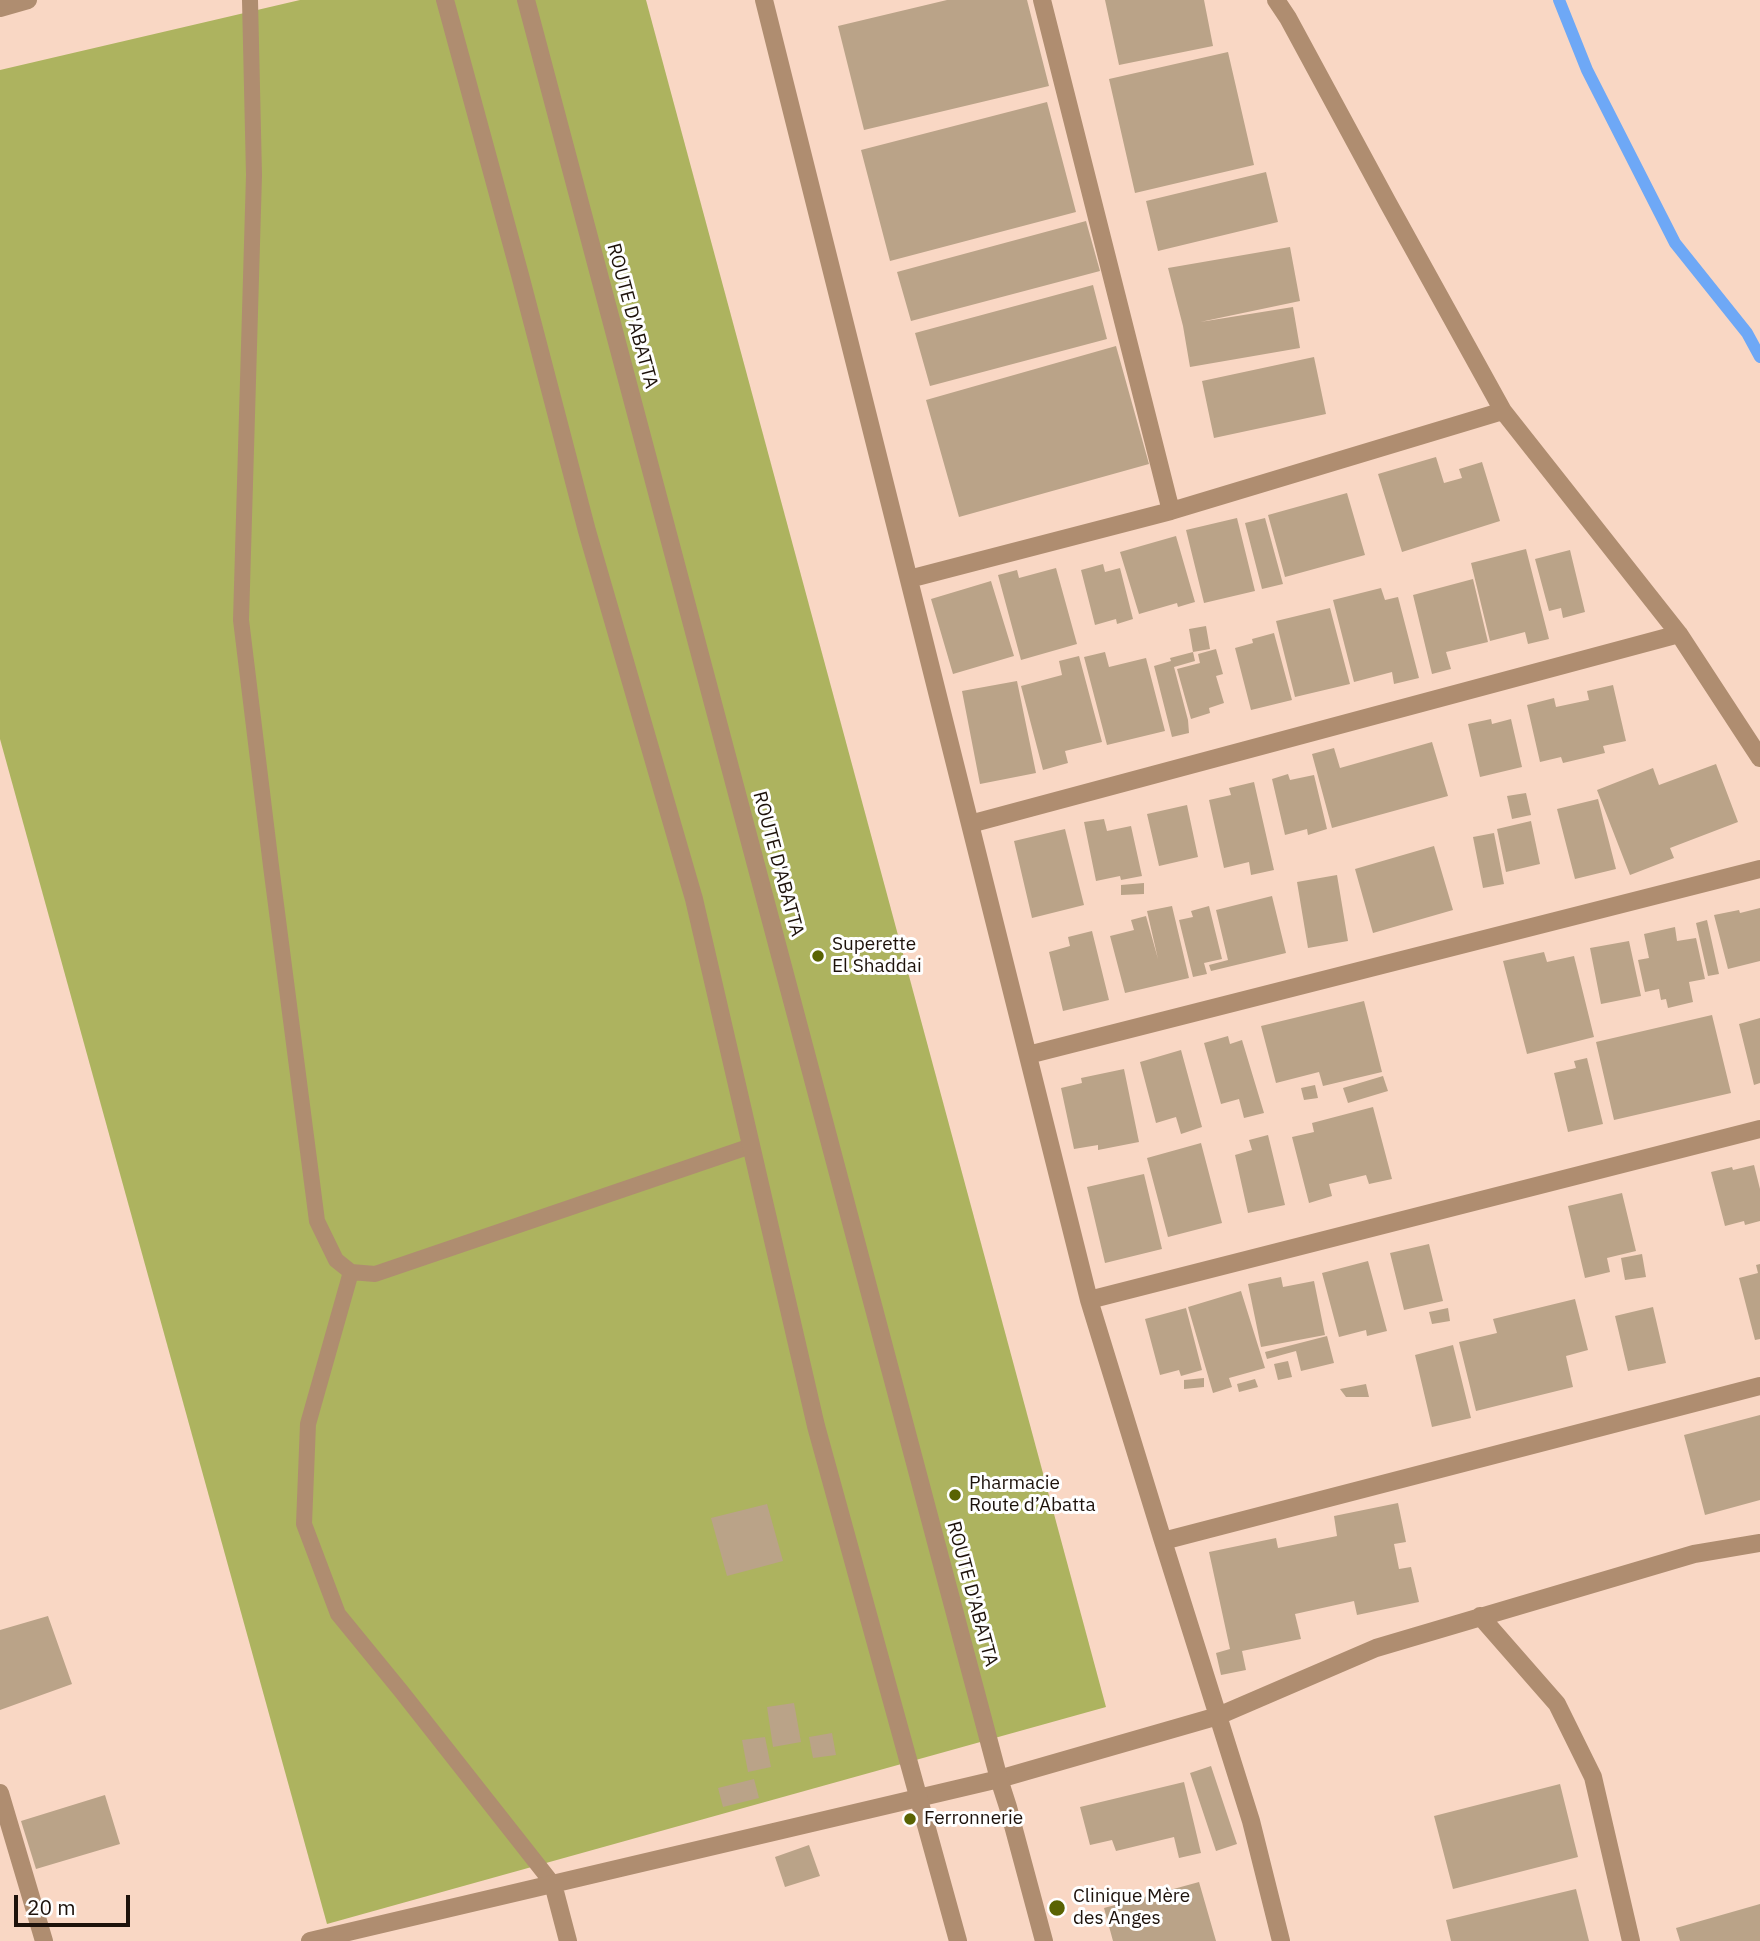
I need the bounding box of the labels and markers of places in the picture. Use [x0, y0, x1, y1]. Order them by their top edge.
place label: Superette El Shaddai [832, 934, 922, 978]
marker: Superette El Shaddai [810, 948, 826, 964]
place label: Pharmacie Route d’Abatta [969, 1473, 1096, 1517]
marker: Pharmacie Route d’Abatta [947, 1487, 963, 1503]
place label: Ferronnerie [924, 1808, 1023, 1830]
marker: Ferronnerie [902, 1811, 918, 1827]
place label: Clinique Mère des Anges [1073, 1886, 1190, 1930]
marker: Clinique Mère des Anges [1047, 1898, 1067, 1918]

